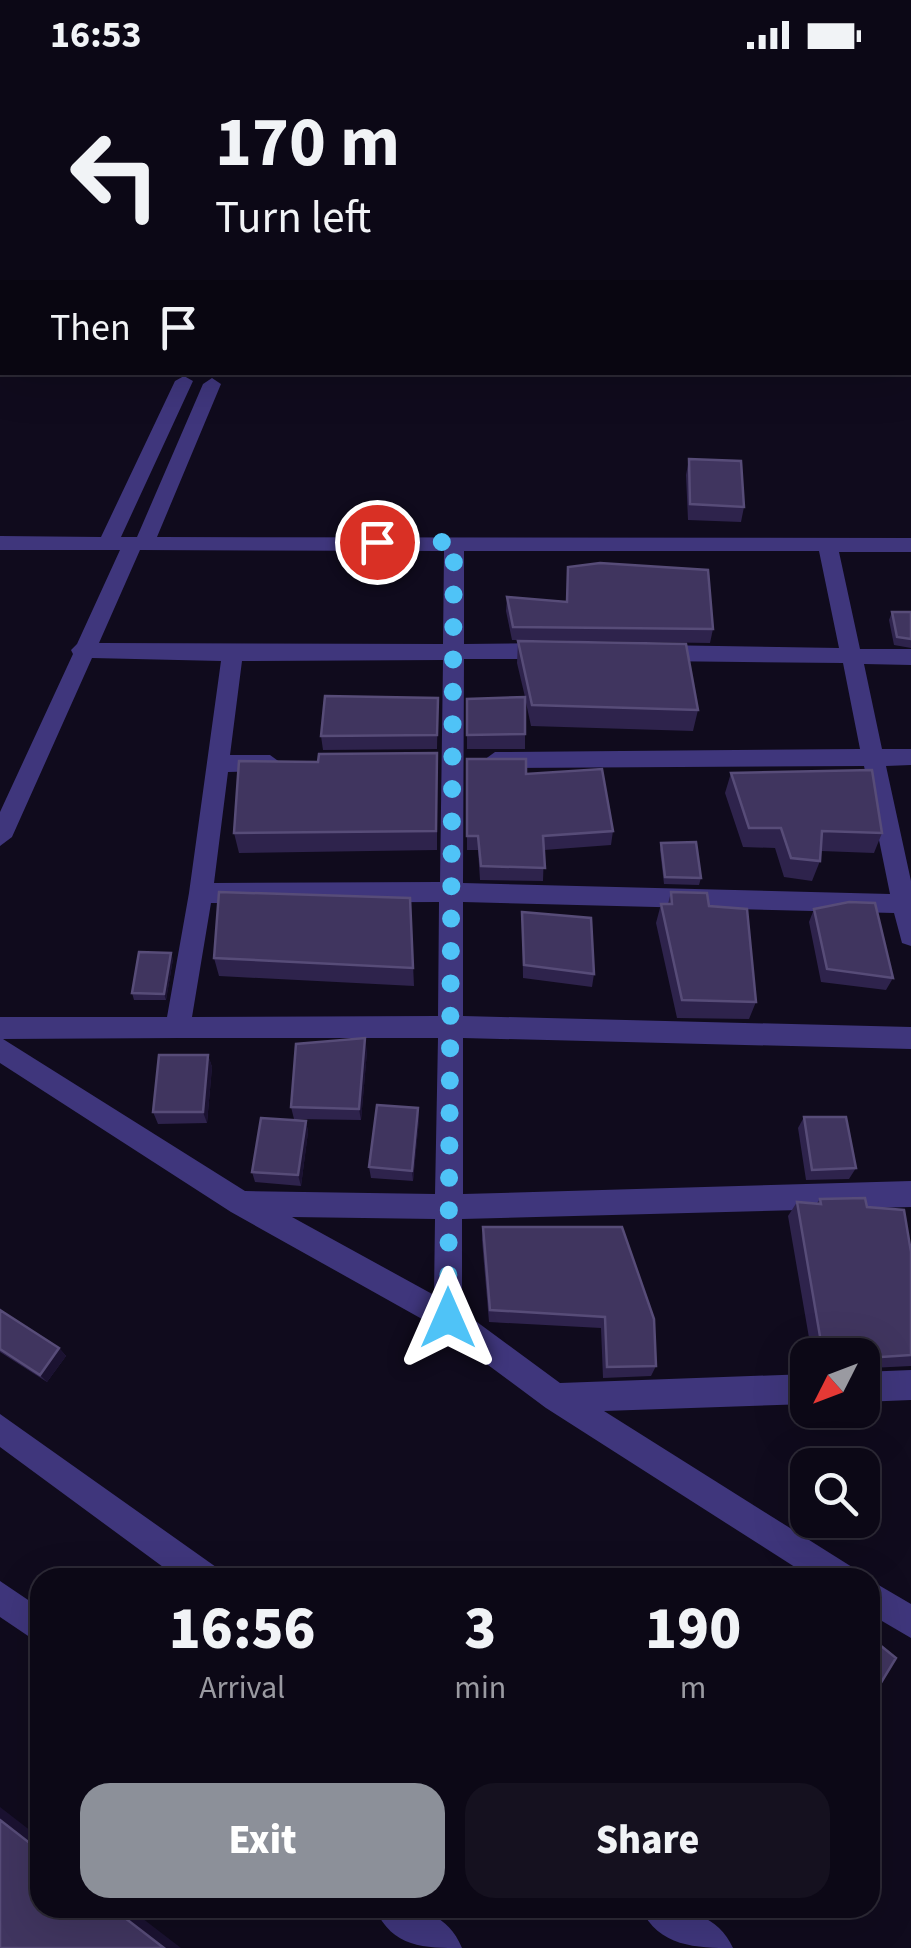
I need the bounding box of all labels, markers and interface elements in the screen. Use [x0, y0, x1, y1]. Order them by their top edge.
text: 16:53 [50, 8, 142, 62]
text: 170 m [215, 93, 400, 193]
icon: left [50, 110, 180, 240]
text: Turn left [215, 186, 371, 250]
icon: arrive [151, 300, 206, 355]
text: Then [50, 301, 131, 355]
pin [335, 500, 420, 585]
icon: arrive [350, 515, 405, 570]
position arrow [396, 1266, 500, 1370]
north arrow [790, 1338, 880, 1428]
map controls [790, 1338, 880, 1538]
button: search [790, 1448, 880, 1538]
text: 16:56 [169, 1587, 316, 1672]
text: 3 [464, 1587, 496, 1672]
text: 190 [645, 1587, 741, 1672]
text: Arrival [199, 1665, 285, 1711]
text: min [454, 1665, 506, 1711]
text: m [680, 1665, 706, 1711]
button: Exit [80, 1783, 445, 1898]
button: Share [465, 1783, 830, 1898]

